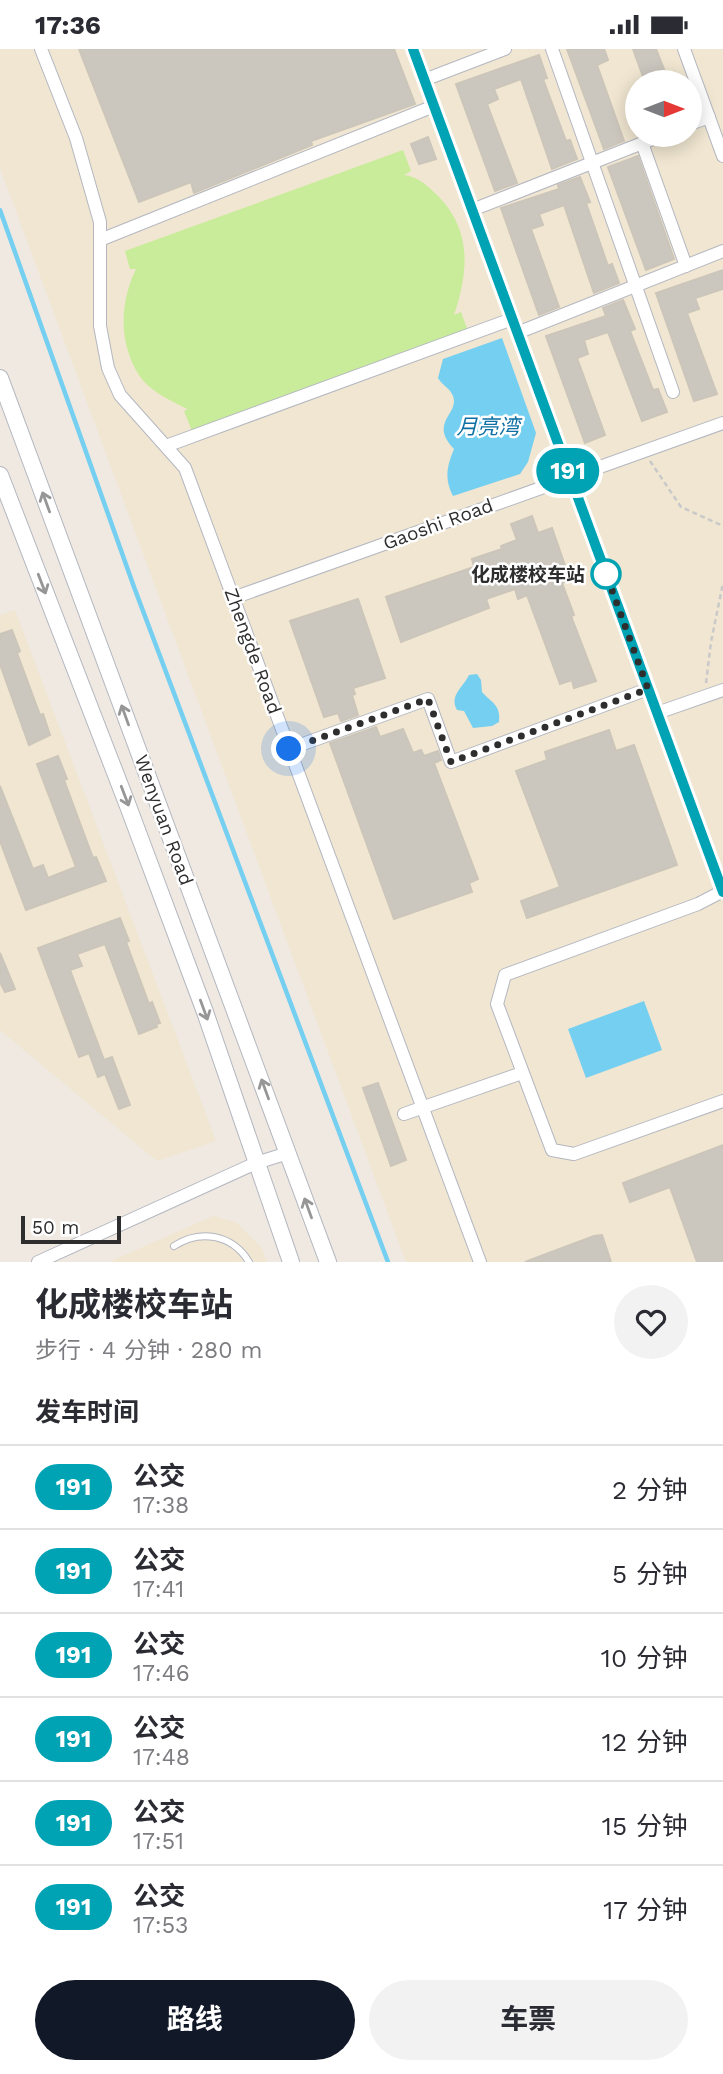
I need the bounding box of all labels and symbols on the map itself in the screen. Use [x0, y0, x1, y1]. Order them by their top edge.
north arrow [625, 70, 702, 147]
water label: 月亮湾 [457, 414, 522, 439]
line badge: 191 [528, 448, 608, 494]
one-way arrow [39, 492, 51, 513]
street label: Gaoshi Road [380, 493, 496, 555]
marker: 化成楼校车站 [591, 559, 621, 589]
place label: 化成楼校车站 [471, 563, 585, 586]
one-way arrow [37, 573, 50, 594]
street label: Zhengde Road [220, 585, 286, 717]
one-way arrow [118, 705, 131, 727]
your location [271, 731, 306, 766]
street label: Wenyuan Road [130, 752, 198, 888]
one-way arrow [119, 785, 132, 807]
one-way arrow [198, 998, 211, 1020]
one-way arrow [257, 1079, 270, 1101]
one-way arrow [301, 1197, 313, 1219]
scale bar [21, 1213, 121, 1245]

